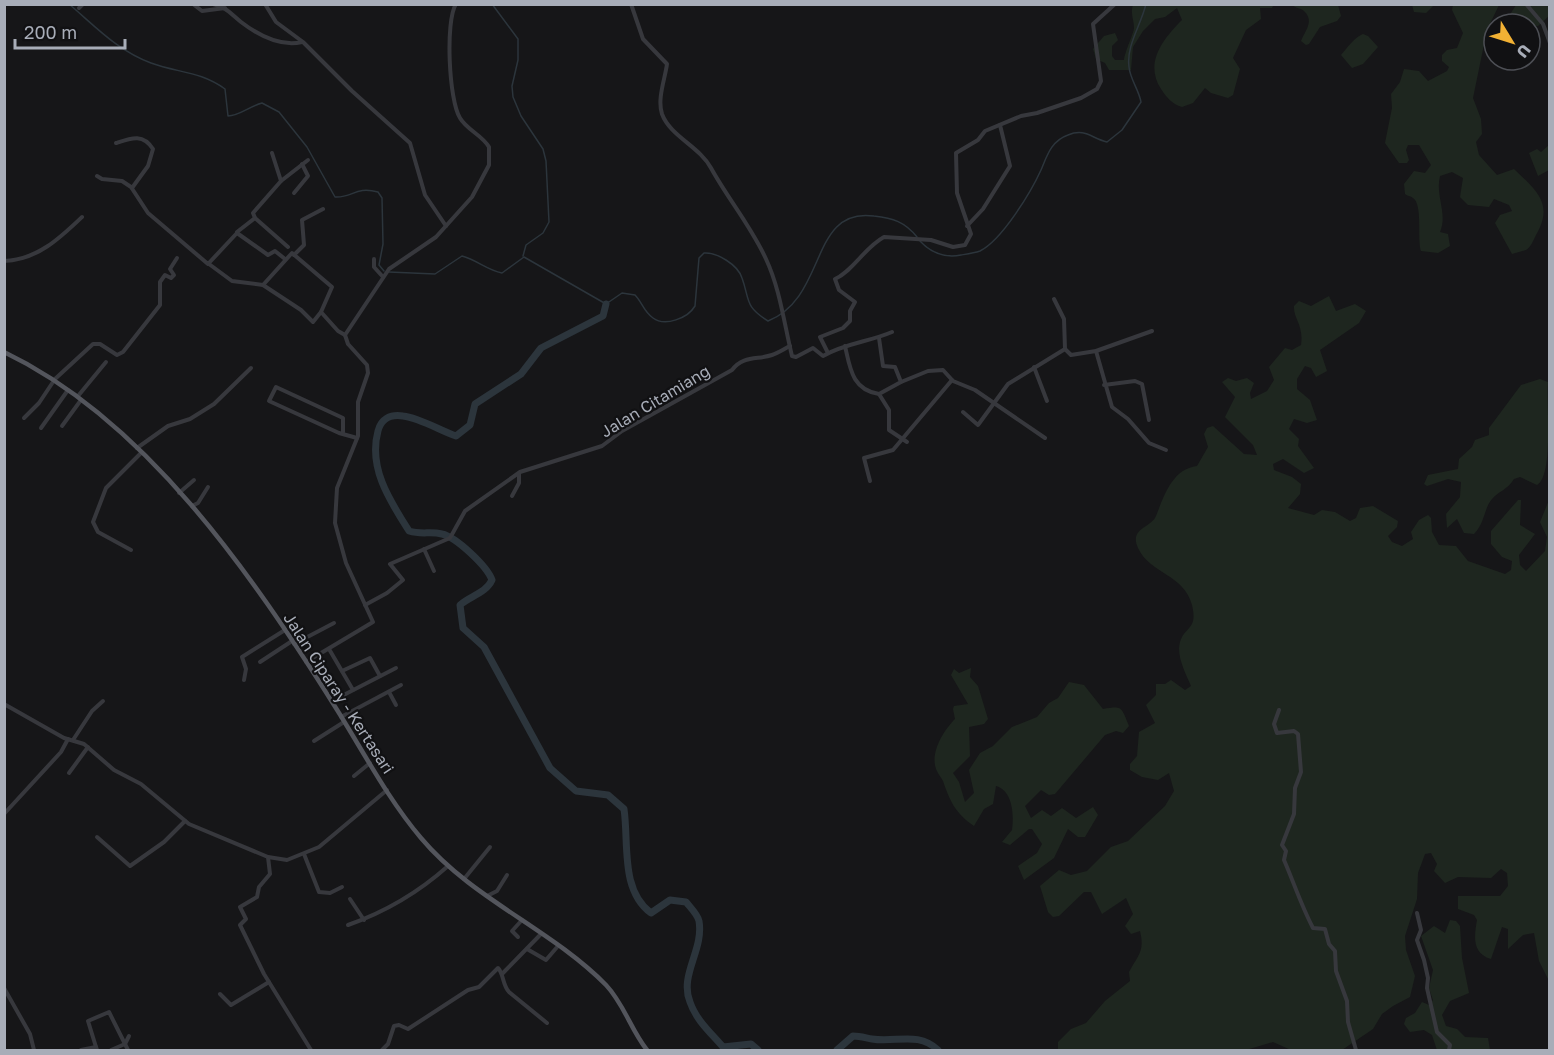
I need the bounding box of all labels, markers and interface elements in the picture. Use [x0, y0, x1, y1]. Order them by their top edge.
scale bar [15, 12, 124, 50]
north arrow [1482, 12, 1542, 72]
text: 200 m [24, 21, 77, 43]
text: U [1512, 40, 1535, 62]
street label: Jalan Citamiang [597, 361, 713, 441]
street label: Jalan Ciparay - Kertasari [279, 609, 399, 777]

